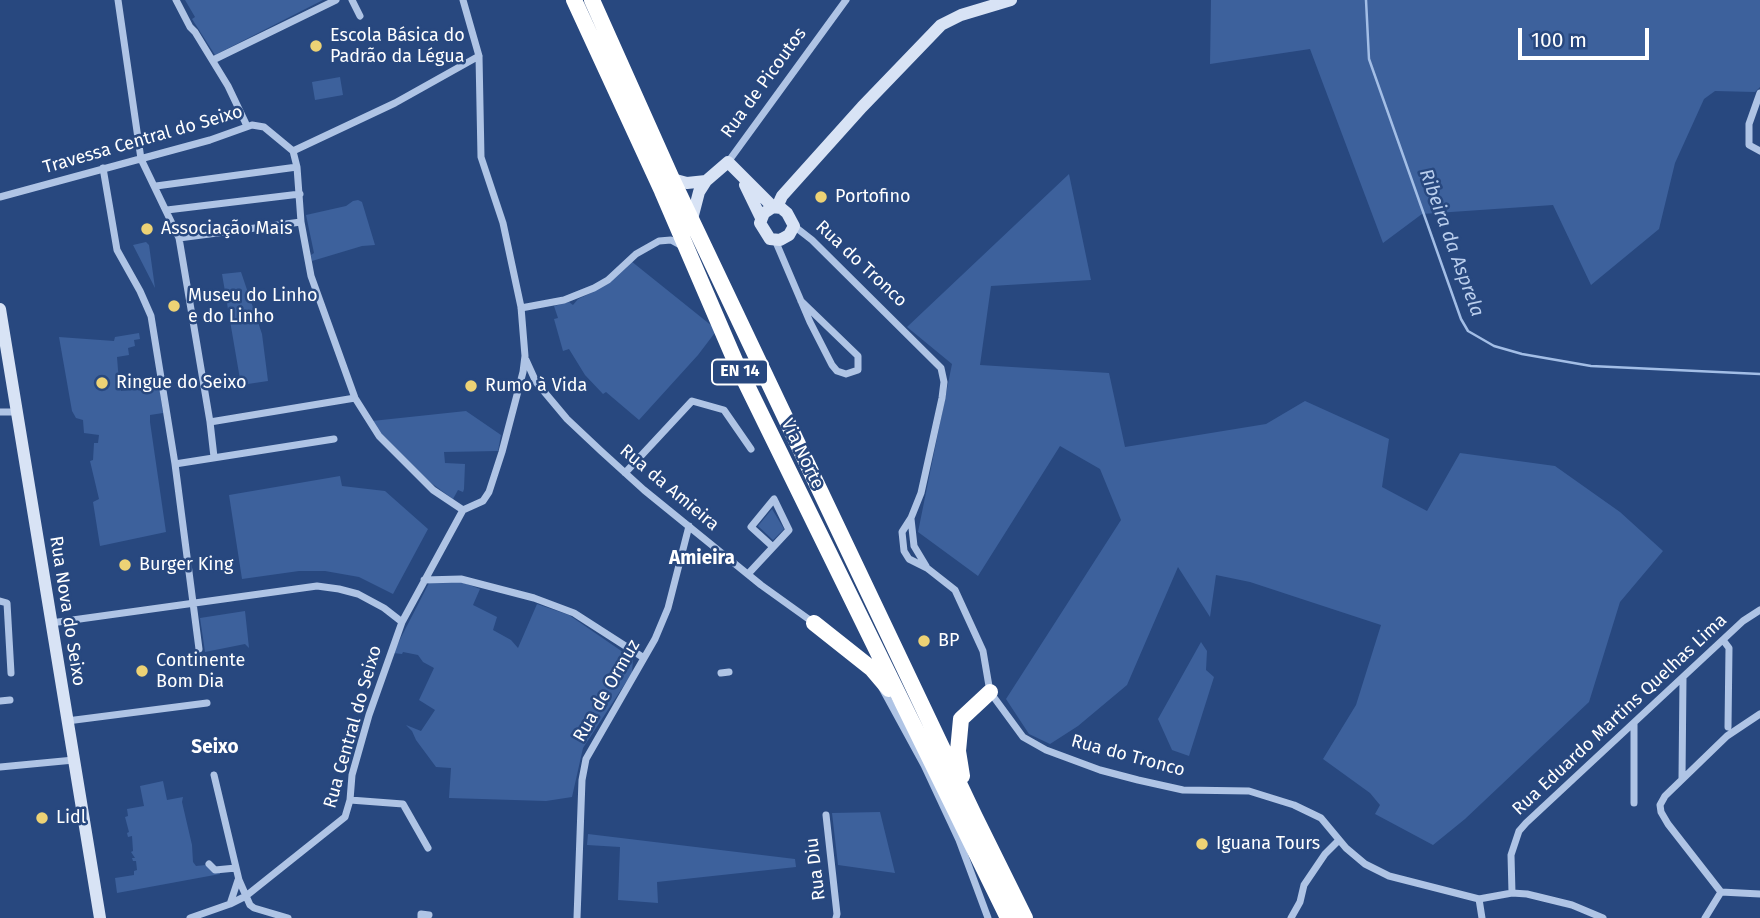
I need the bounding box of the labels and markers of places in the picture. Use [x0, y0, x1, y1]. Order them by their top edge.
place label: Escola Básica do Padrão da Légua [330, 25, 465, 68]
marker: Escola Básica do Padrão da Légua [308, 38, 324, 54]
place label: Portofino [835, 186, 911, 208]
marker: Portofino [813, 189, 829, 205]
place label: Associação Mais [161, 218, 293, 240]
marker: Associação Mais [139, 221, 155, 237]
place label: Museu do Linho e do Linho [188, 285, 318, 328]
marker: Museu do Linho e do Linho [166, 298, 182, 314]
place label: Ringue do Seixo [116, 372, 247, 394]
marker: Ringue do Seixo [94, 375, 110, 391]
place label: Rumo à Vida [485, 375, 587, 397]
marker: Rumo à Vida [463, 378, 479, 394]
place label: Burger King [139, 554, 233, 576]
marker: Burger King [117, 557, 133, 573]
place label: BP [938, 630, 959, 652]
marker: BP [916, 633, 932, 649]
place label: Continente Bom Dia [156, 650, 245, 692]
marker: Continente Bom Dia [134, 663, 150, 679]
place label: Lidl [56, 807, 86, 829]
marker: Lidl [34, 810, 50, 826]
place label: Iguana Tours [1216, 833, 1320, 855]
marker: Iguana Tours [1194, 836, 1210, 852]

